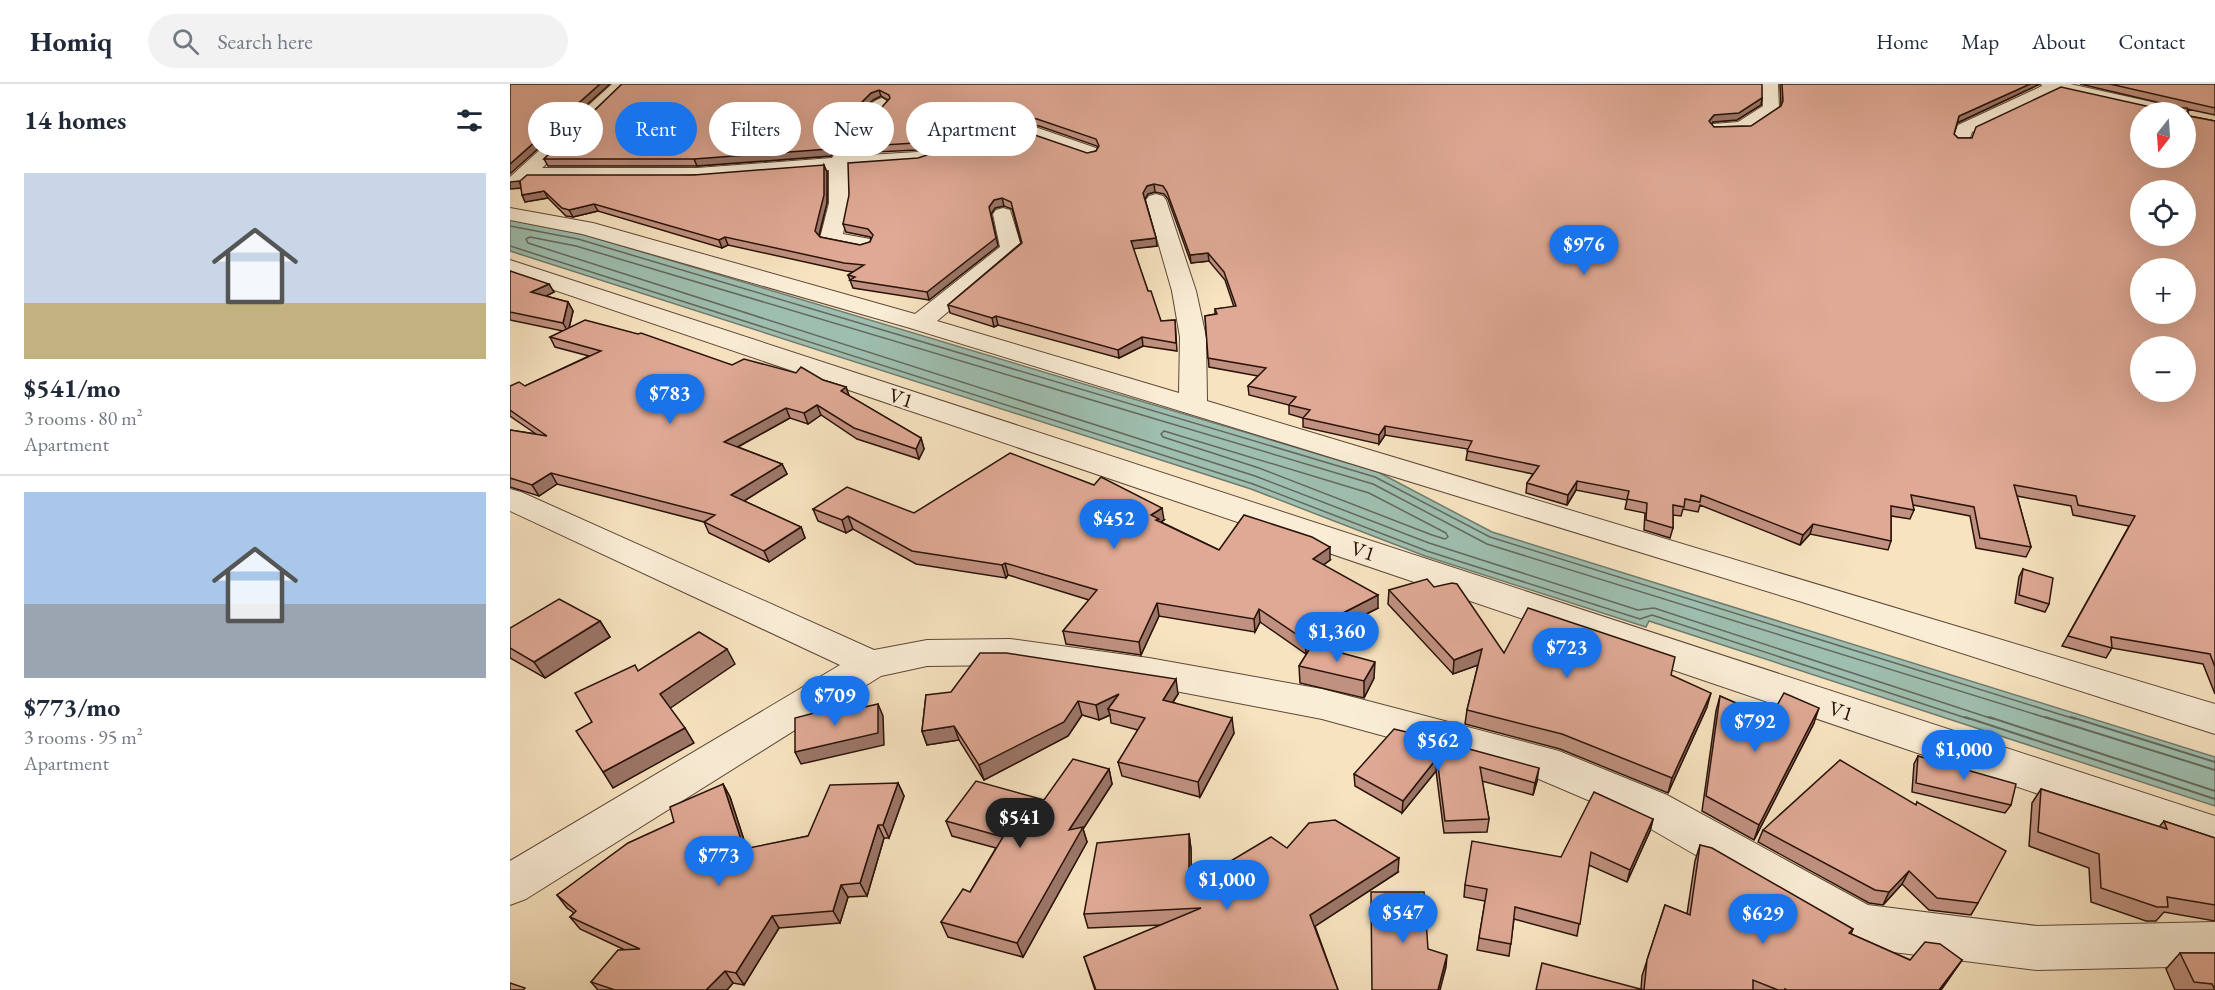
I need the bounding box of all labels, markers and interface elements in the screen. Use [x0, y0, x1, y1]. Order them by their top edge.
search box [148, 14, 568, 68]
text: Homiq [30, 23, 112, 59]
icon: search [169, 25, 202, 58]
text: Search here [217, 27, 313, 56]
text: Home [1876, 28, 1928, 55]
text: Map [1961, 28, 1999, 55]
text: About [2032, 28, 2085, 55]
text: Contact [2118, 28, 2185, 55]
chip: Buy [528, 102, 603, 156]
chip: Rent [615, 102, 697, 156]
chip: Filters [709, 102, 801, 156]
chip: New [813, 102, 894, 156]
chip: Apartment [906, 102, 1037, 156]
north arrow [2130, 102, 2196, 168]
map controls [2130, 102, 2196, 402]
text: 14 homes [24, 103, 126, 137]
icon: filters [453, 104, 486, 137]
button: locate [2130, 180, 2196, 246]
icon: home [201, 212, 309, 320]
pin: $976 [1548, 225, 1620, 276]
text: $976 [1564, 231, 1604, 257]
button: + [2130, 258, 2196, 324]
button: − [2130, 336, 2196, 402]
text: $541/mo [24, 371, 120, 405]
pin: $783 [634, 374, 706, 425]
text: $783 [650, 380, 690, 406]
street label: V1 [885, 381, 917, 414]
text: 3 rooms · 80 m² [24, 405, 143, 431]
text: Apartment [24, 431, 109, 457]
pin: $452 [1078, 499, 1150, 550]
text: $452 [1094, 505, 1134, 531]
icon: home [201, 531, 309, 639]
street label: V1 [1347, 534, 1379, 567]
pin: $1,360 [1288, 612, 1386, 663]
text: $1,360 [1309, 618, 1365, 644]
pin: $723 [1531, 628, 1603, 679]
text: $723 [1547, 634, 1587, 660]
pin: $709 [799, 676, 871, 727]
text: $709 [815, 682, 855, 708]
text: $773/mo [24, 690, 120, 724]
street label: V1 [1825, 694, 1857, 727]
pin: $792 [1719, 702, 1791, 753]
text: $792 [1735, 708, 1775, 734]
pin: $562 [1402, 721, 1474, 772]
text: 3 rooms · 95 m² [24, 724, 143, 750]
text: $562 [1418, 727, 1458, 753]
pin: $1,000 [1915, 730, 2013, 781]
text: $1,000 [1936, 736, 1992, 762]
text: Apartment [24, 750, 109, 776]
pin: $541 [984, 798, 1056, 849]
text: $541 [1000, 804, 1040, 830]
pin: $773 [683, 836, 755, 887]
text: $773 [699, 842, 739, 868]
pin: $1,000 [1178, 860, 1276, 911]
text: $1,000 [1199, 866, 1255, 892]
pin: $547 [1367, 893, 1439, 944]
pin: $629 [1727, 894, 1799, 945]
text: $547 [1383, 899, 1423, 925]
text: $629 [1743, 900, 1783, 926]

